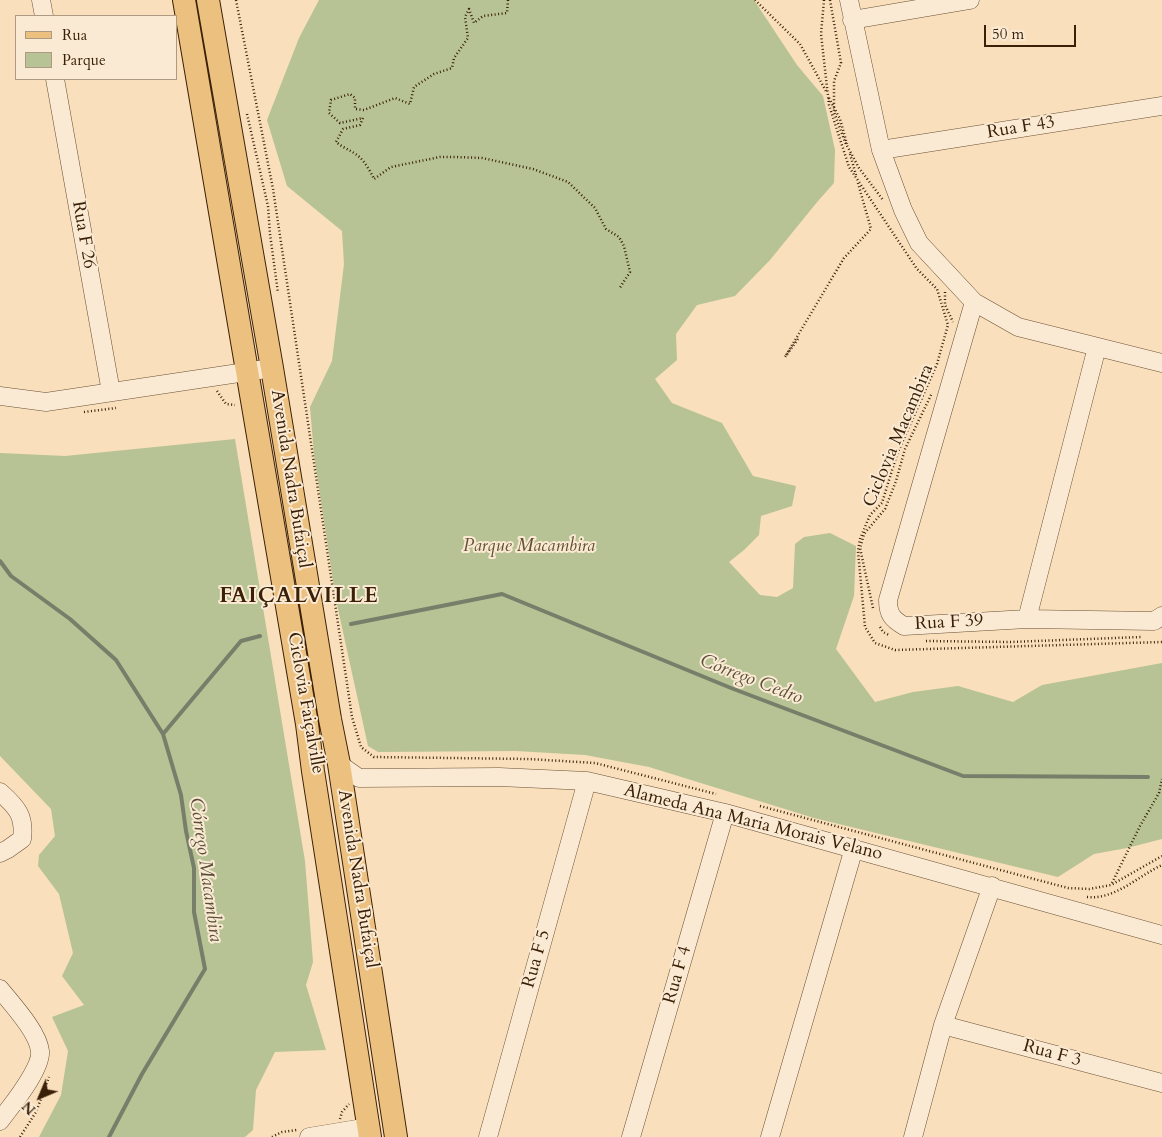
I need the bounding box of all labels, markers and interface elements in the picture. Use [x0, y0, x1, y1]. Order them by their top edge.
legend [15, 15, 178, 80]
scale bar [987, 15, 1080, 47]
text: 50 m [992, 24, 1024, 44]
text: Rua [62, 25, 87, 45]
text: Parque [62, 50, 106, 70]
street label: Rua F 43 [985, 112, 1057, 144]
street label: Rua F 26 [66, 199, 100, 271]
street label: Ciclovia Macambira [859, 361, 939, 511]
street label: Avenida Nadra Bufaiçal [265, 388, 315, 570]
park label: Parque Macambira [463, 536, 595, 558]
district label: FAIÇALVILLE [218, 584, 380, 610]
street label: Rua F 39 [914, 610, 984, 636]
street label: Ciclovia Faiçalville [282, 631, 328, 775]
water label: Córrego Cedro [697, 650, 805, 710]
street label: Alameda Ana Maria Morais Velano [621, 780, 885, 866]
street label: Avenida Nadra Bufaiçal [332, 788, 382, 970]
water label: Córrego Macambira [184, 796, 226, 944]
street label: Rua F 5 [518, 928, 556, 990]
street label: Rua F 4 [659, 944, 697, 1006]
street label: Rua F 3 [1021, 1036, 1083, 1072]
north arrow [15, 1072, 65, 1122]
text: N [18, 1097, 40, 1119]

